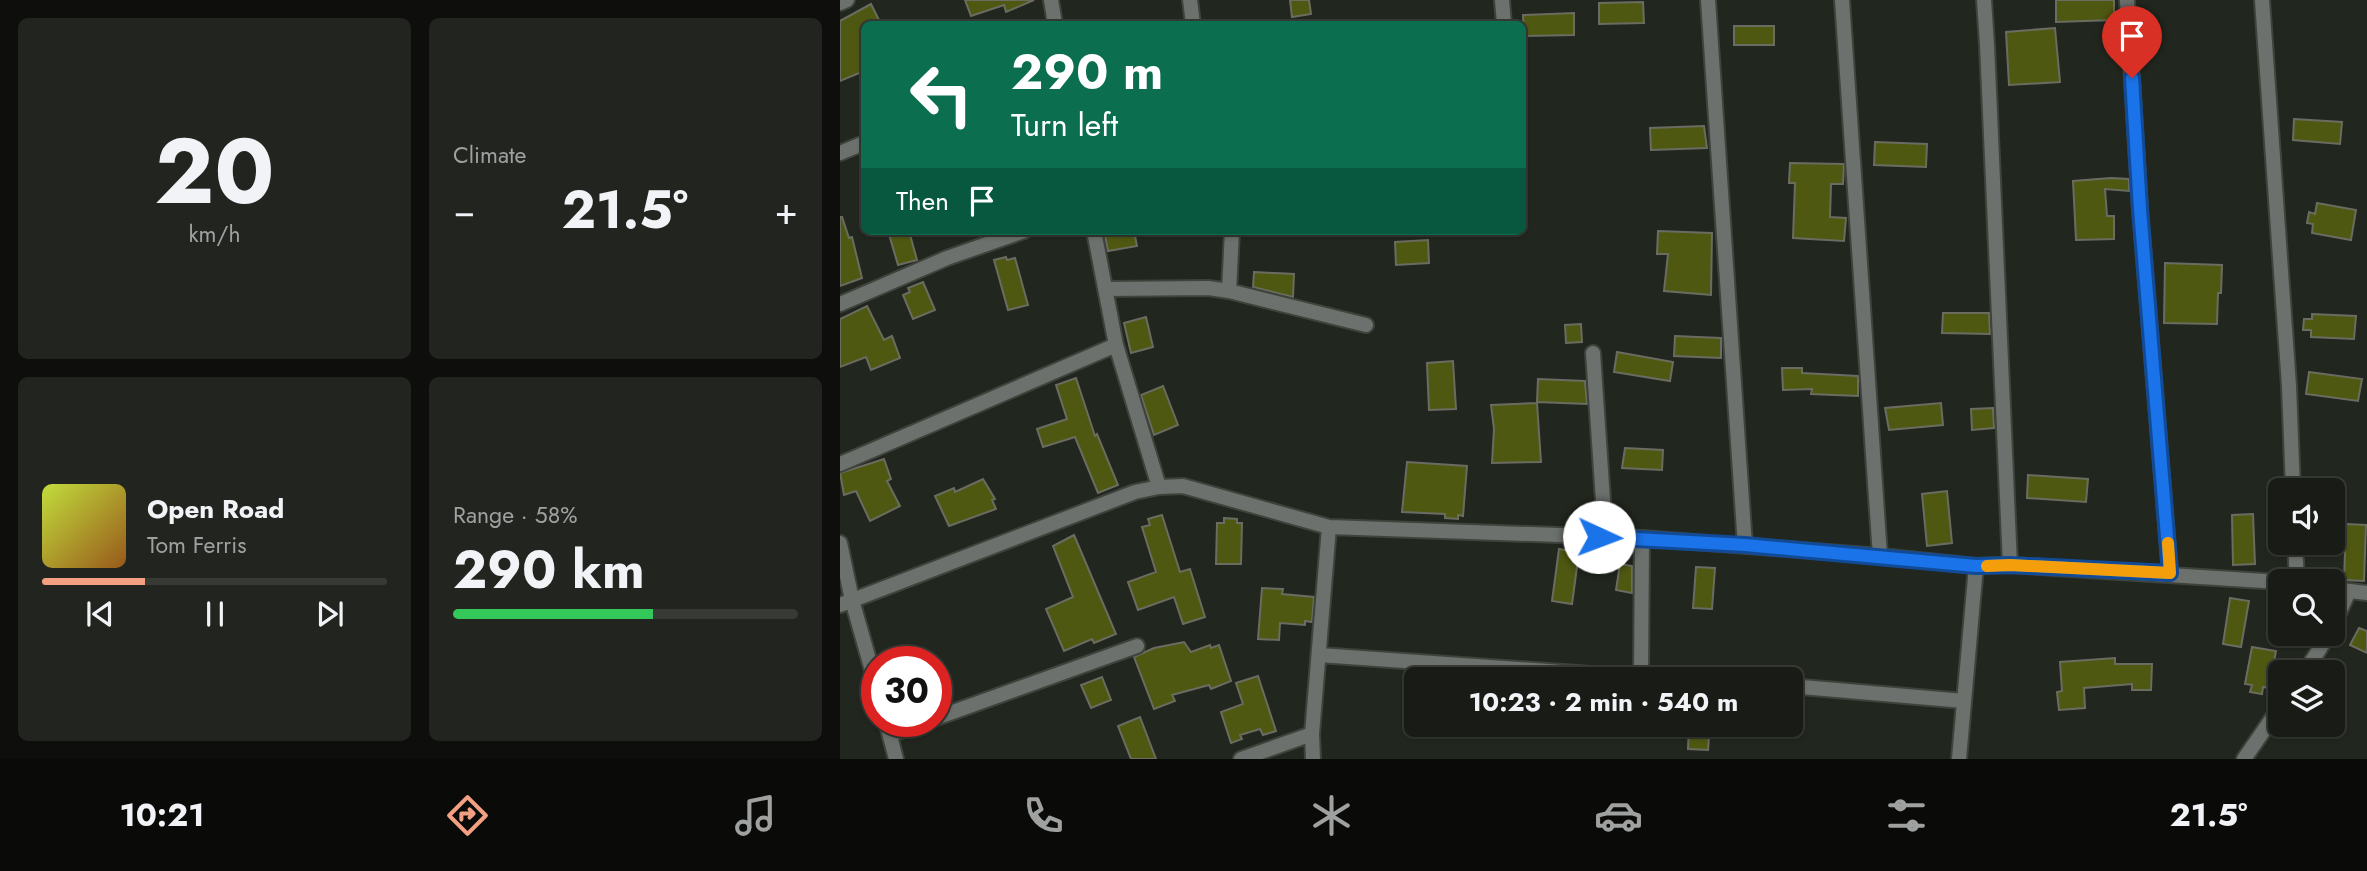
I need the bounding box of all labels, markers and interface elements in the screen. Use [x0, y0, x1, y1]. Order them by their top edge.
pin [2102, 6, 2162, 78]
icon: arrive [2113, 17, 2151, 55]
text: 290 m [1011, 37, 1163, 107]
icon: left [896, 49, 987, 140]
text: Turn left [1011, 102, 1118, 148]
text: 20 [155, 106, 274, 237]
text: Climate [453, 138, 526, 172]
text: 21.5° [562, 172, 688, 248]
text: Then [896, 182, 949, 220]
icon: arrive [963, 182, 1001, 220]
text: − [453, 183, 475, 238]
text: + [775, 183, 798, 238]
text: km/h [189, 217, 240, 251]
map controls [2268, 478, 2345, 737]
button: sound [2268, 478, 2345, 555]
text: Open Road [147, 490, 284, 528]
text: Range · 58% [453, 498, 577, 532]
position arrow [1562, 500, 1636, 574]
text: Tom Ferris [147, 528, 246, 562]
text: 290 km [453, 532, 645, 608]
button: search [2268, 569, 2345, 646]
icon: previous [81, 595, 119, 633]
icon: pause [196, 595, 234, 633]
icon: next [311, 595, 349, 633]
speed limit sign: 30 [861, 646, 952, 737]
button: layers [2268, 660, 2345, 737]
text: 10:23 · 2 min · 540 m [1469, 683, 1738, 721]
icon: directions [443, 791, 492, 840]
icon: music [731, 791, 780, 840]
icon: phone [1019, 791, 1068, 840]
icon: climate [1307, 791, 1356, 840]
icon: car [1594, 791, 1643, 840]
icon: filters [1882, 791, 1931, 840]
text: 10:21 [119, 792, 204, 838]
text: 21.5° [2170, 792, 2248, 838]

